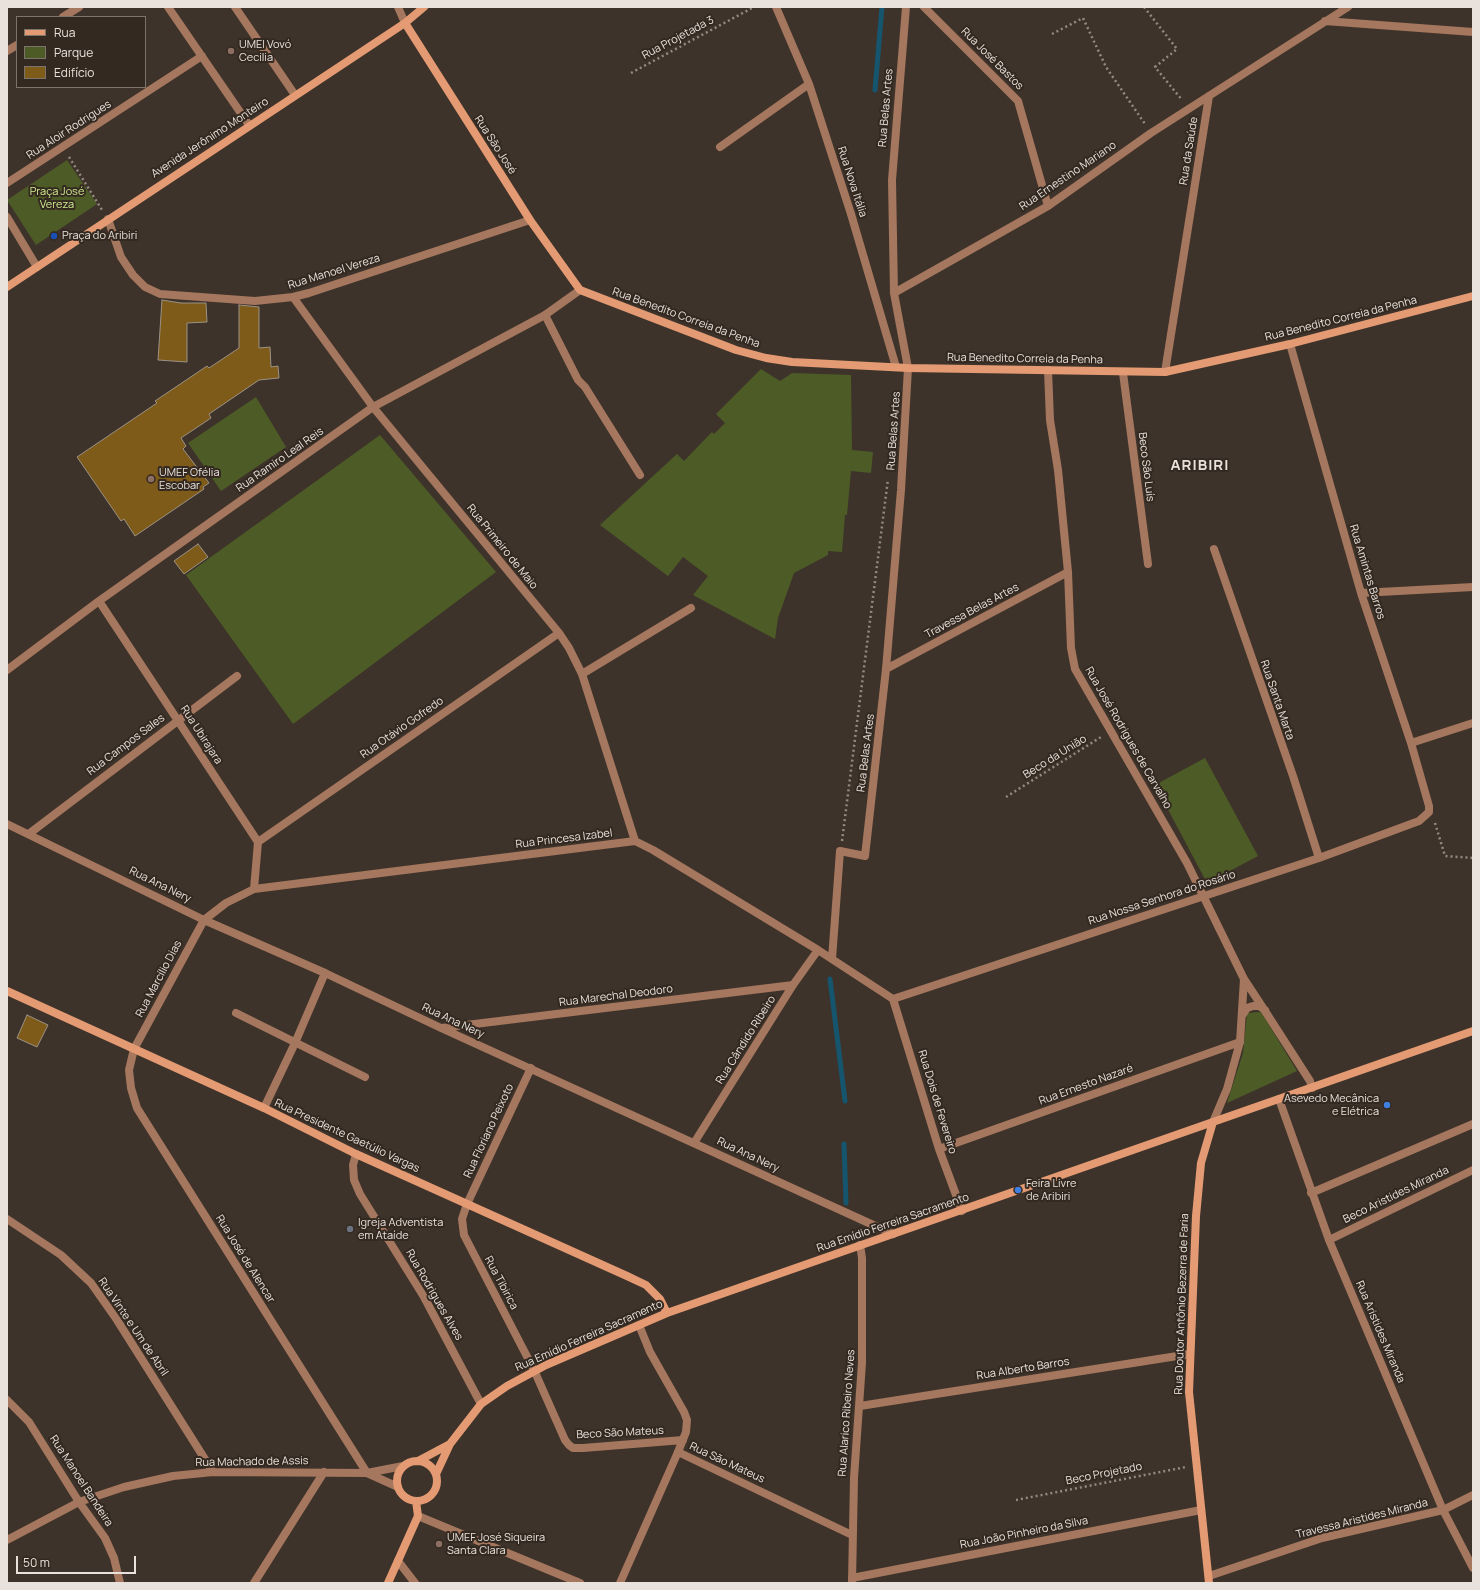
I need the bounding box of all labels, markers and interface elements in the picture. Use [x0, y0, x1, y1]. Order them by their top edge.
street label: Rua Projetada 3 [640, 14, 716, 62]
legend [16, 16, 146, 88]
text: Rua [54, 24, 75, 41]
street label: Rua José Bastos [958, 25, 1026, 93]
place label: UMEI Vovó Cecilia [239, 38, 291, 64]
text: Parque [54, 44, 93, 61]
marker: UMEI Vovó Cecilia [226, 46, 236, 56]
text: Edifício [54, 64, 94, 81]
street label: Rua Belas Artes [876, 68, 896, 148]
street label: Avenida Jerônimo Monteiro [149, 95, 271, 181]
street label: Rua Aloir Rodrigues [24, 98, 114, 162]
street label: Rua São José [471, 113, 519, 177]
street label: Rua da Saúde [1177, 116, 1201, 186]
street label: Rua Ernestino Mariano [1017, 139, 1119, 213]
street label: Rua Nova Itália [834, 145, 870, 219]
park label: Praça José Vereza [30, 185, 84, 211]
place label: Praça do Aribiri [62, 229, 137, 243]
marker: Praça do Aribiri [49, 231, 59, 241]
street label: Rua Manoel Vereza [286, 252, 382, 292]
street label: Rua Benedito Correia da Penha [610, 285, 762, 351]
street label: Rua Benedito Correia da Penha [1264, 294, 1418, 344]
street label: Rua Benedito Correia da Penha [947, 351, 1103, 367]
street label: Rua Belas Artes [885, 391, 903, 471]
street label: Rua Ramiro Leal Reis [234, 425, 326, 495]
street label: Beco São Luís [1135, 432, 1157, 502]
district label: ARIBIRI [1171, 457, 1229, 475]
place label: UMEF Ofélia Escobar [159, 466, 220, 492]
marker: UMEF Ofélia Escobar [146, 474, 156, 484]
street label: Rua Primeiro de Maio [464, 502, 540, 592]
street label: Rua Amintas Barros [1346, 523, 1388, 621]
street label: Travessa Belas Artes [923, 581, 1021, 641]
street label: Rua Santa Marta [1257, 658, 1297, 742]
street label: Rua José Rodrigues de Carvalho [1082, 665, 1174, 811]
street label: Rua Otávio Gofredo [358, 694, 446, 762]
street label: Rua Ubirajara [177, 703, 225, 767]
street label: Rua Campos Sales [85, 712, 167, 778]
street label: Rua Belas Artes [855, 713, 877, 793]
street label: Beco da União [1021, 732, 1089, 782]
street label: Rua Princesa Izabel [515, 827, 613, 851]
street label: Rua Ana Nery [127, 864, 193, 906]
street label: Rua Nossa Senhora do Rosário [1087, 868, 1237, 928]
street label: Rua Marcílio Dias [133, 938, 185, 1020]
street label: Rua Marechal Deodoro [558, 982, 674, 1010]
street label: Rua Cândido Ribeiro [713, 993, 779, 1087]
street label: Rua Ana Nery [420, 1001, 486, 1041]
street label: Rua Dois de Fevereiro [915, 1048, 959, 1156]
street label: Rua Ernesto Nazaré [1037, 1062, 1135, 1108]
street label: Rua Floriano Peixoto [461, 1082, 517, 1180]
place label: Asevedo Mecânica e Elétrica [1284, 1092, 1379, 1118]
street label: Rua Presidente Gaetúlio Vargas [272, 1096, 422, 1176]
marker: Asevedo Mecânica e Elétrica [1382, 1100, 1392, 1110]
street label: Rua Ana Nery [715, 1135, 781, 1175]
street label: Beco Aristides Miranda [1341, 1164, 1451, 1226]
place label: Feira Livre de Aribiri [1026, 1177, 1076, 1203]
marker: Feira Livre de Aribiri [1013, 1185, 1023, 1195]
street label: Rua Emídio Ferreira Sacramento [815, 1191, 971, 1255]
street label: Rua José de Alencar [213, 1213, 277, 1305]
street label: Rua Doutor Antônio Bezerra de Faria [1172, 1213, 1192, 1395]
place label: Igreja Adventista em Ataíde [358, 1216, 443, 1242]
marker: Igreja Adventista em Ataíde [345, 1224, 355, 1234]
street label: Rua Rodrigues Alves [403, 1247, 465, 1343]
street label: Rua Tibirica [481, 1254, 521, 1312]
street label: Rua Vinte e Um de Abril [95, 1275, 171, 1379]
street label: Rua Aristides Miranda [1352, 1279, 1408, 1385]
street label: Rua Emídio Ferreira Sacramento [513, 1297, 665, 1375]
street label: Rua Alarico Ribeiro Neves [836, 1349, 858, 1477]
street label: Rua Alberto Barros [976, 1355, 1070, 1383]
street label: Beco São Mateus [576, 1424, 664, 1442]
street label: Rua Manoel Bandeira [47, 1433, 115, 1529]
street label: Rua São Mateus [687, 1440, 767, 1486]
street label: Rua Machado de Assis [195, 1454, 309, 1470]
street label: Beco Projetado [1065, 1460, 1143, 1488]
street label: Travessa Aristides Miranda [1295, 1496, 1429, 1542]
street label: Rua João Pinheiro da Silva [959, 1514, 1089, 1552]
place label: UMEF José Siqueira Santa Clara [447, 1531, 545, 1557]
marker: UMEF José Siqueira Santa Clara [434, 1539, 444, 1549]
scale bar [18, 1548, 138, 1574]
text: 50 m [23, 1554, 50, 1571]

